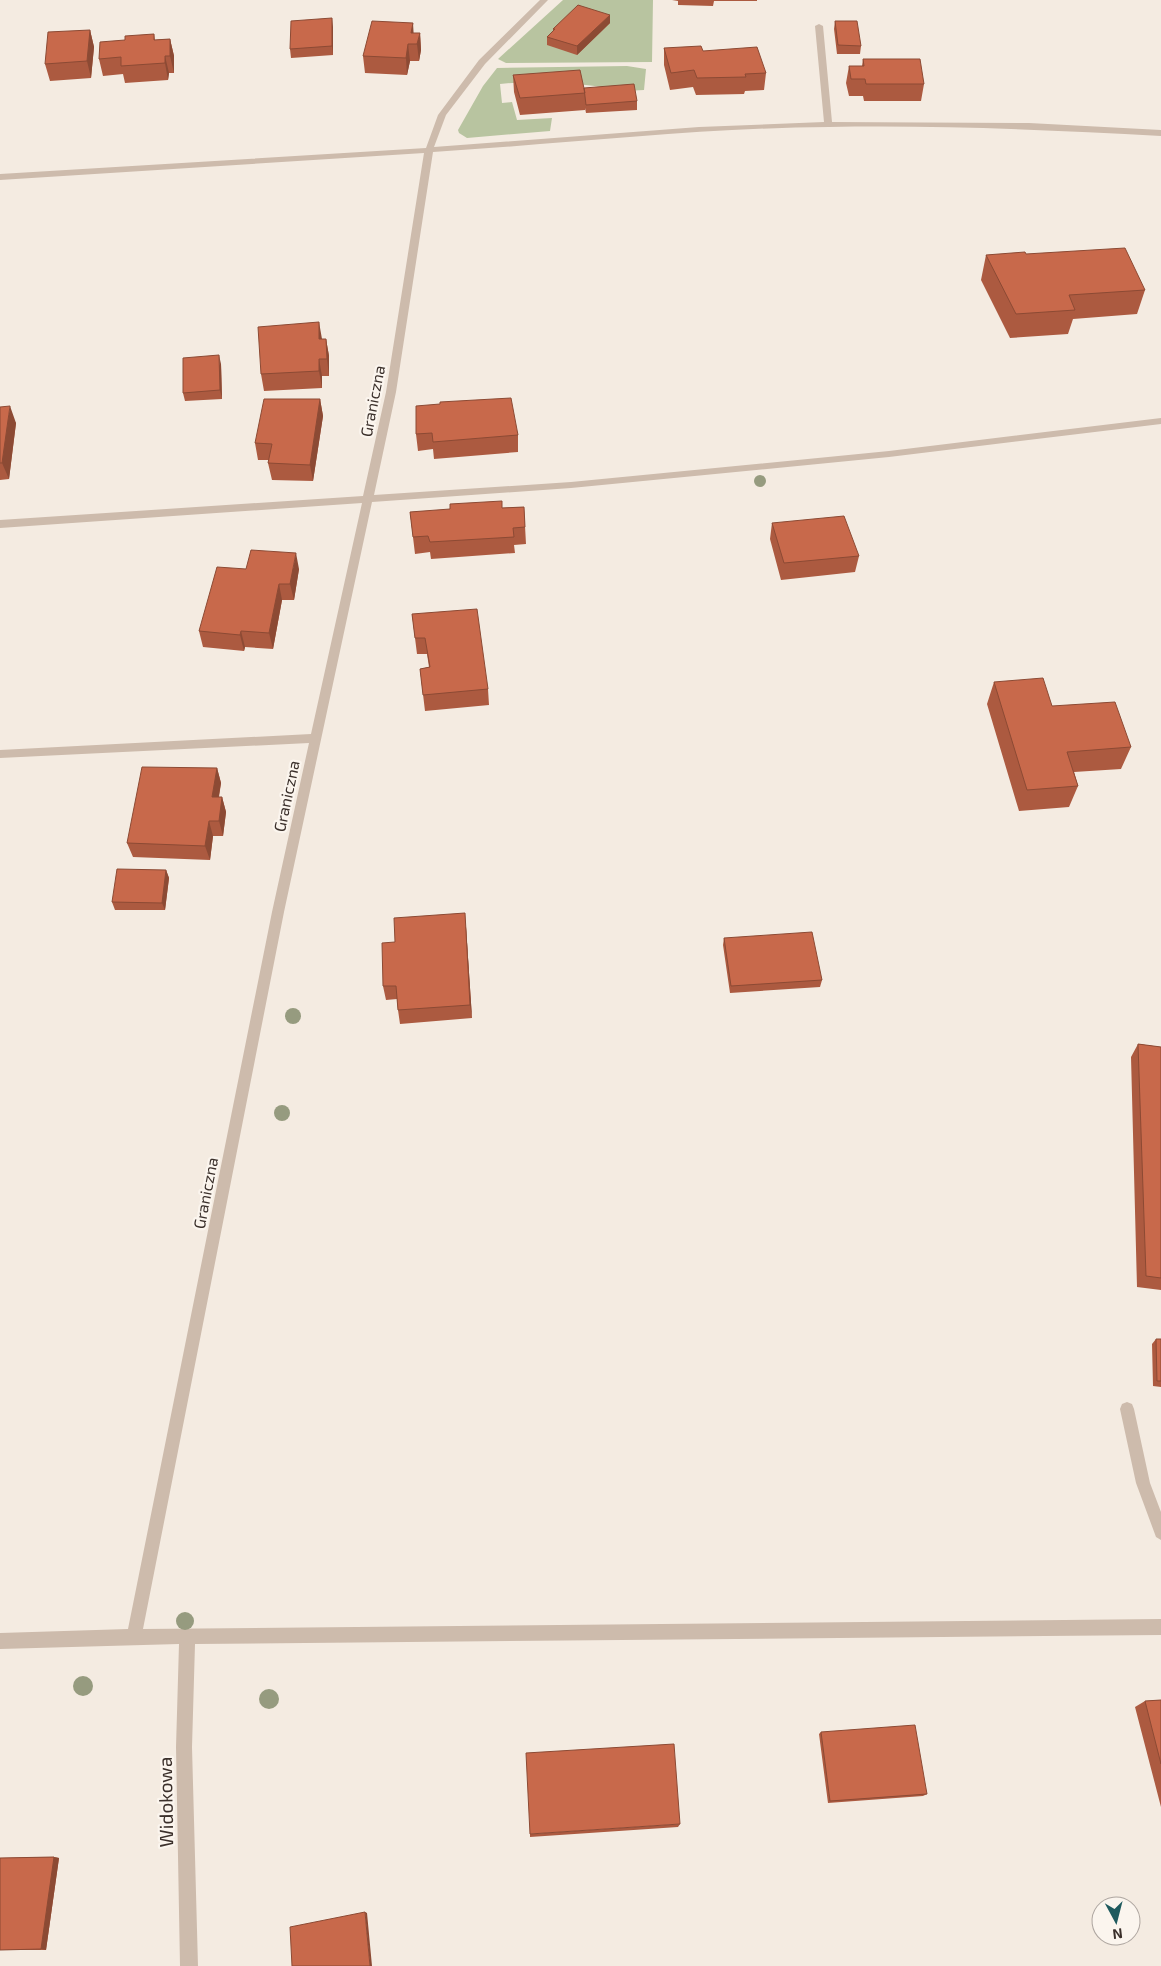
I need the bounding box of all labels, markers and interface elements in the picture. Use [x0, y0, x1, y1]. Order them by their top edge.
street label: Graniczna [356, 364, 388, 438]
street label: Graniczna [269, 759, 303, 833]
street label: Graniczna [189, 1156, 221, 1230]
street label: Widokowa [153, 1757, 177, 1847]
north arrow [1091, 1896, 1141, 1946]
text: N [1112, 1925, 1124, 1943]

